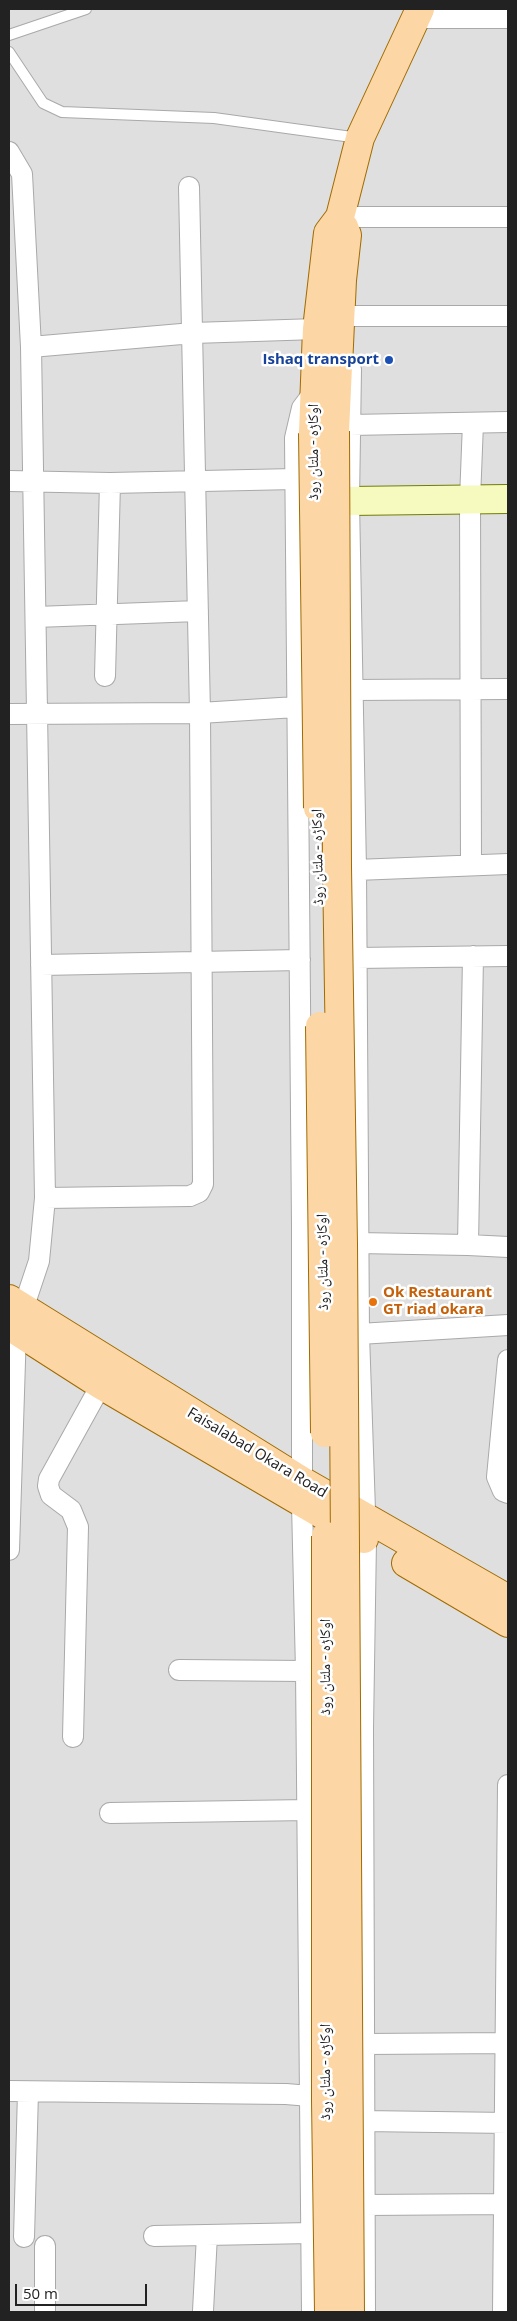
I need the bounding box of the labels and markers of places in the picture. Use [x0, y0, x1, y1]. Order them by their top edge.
place label: Ishaq transport [262, 351, 379, 369]
marker: Ishaq transport [383, 354, 395, 366]
place label: Ok Restaurant GT riad okara [383, 1284, 492, 1319]
marker: Ok Restaurant GT riad okara [367, 1296, 379, 1308]

